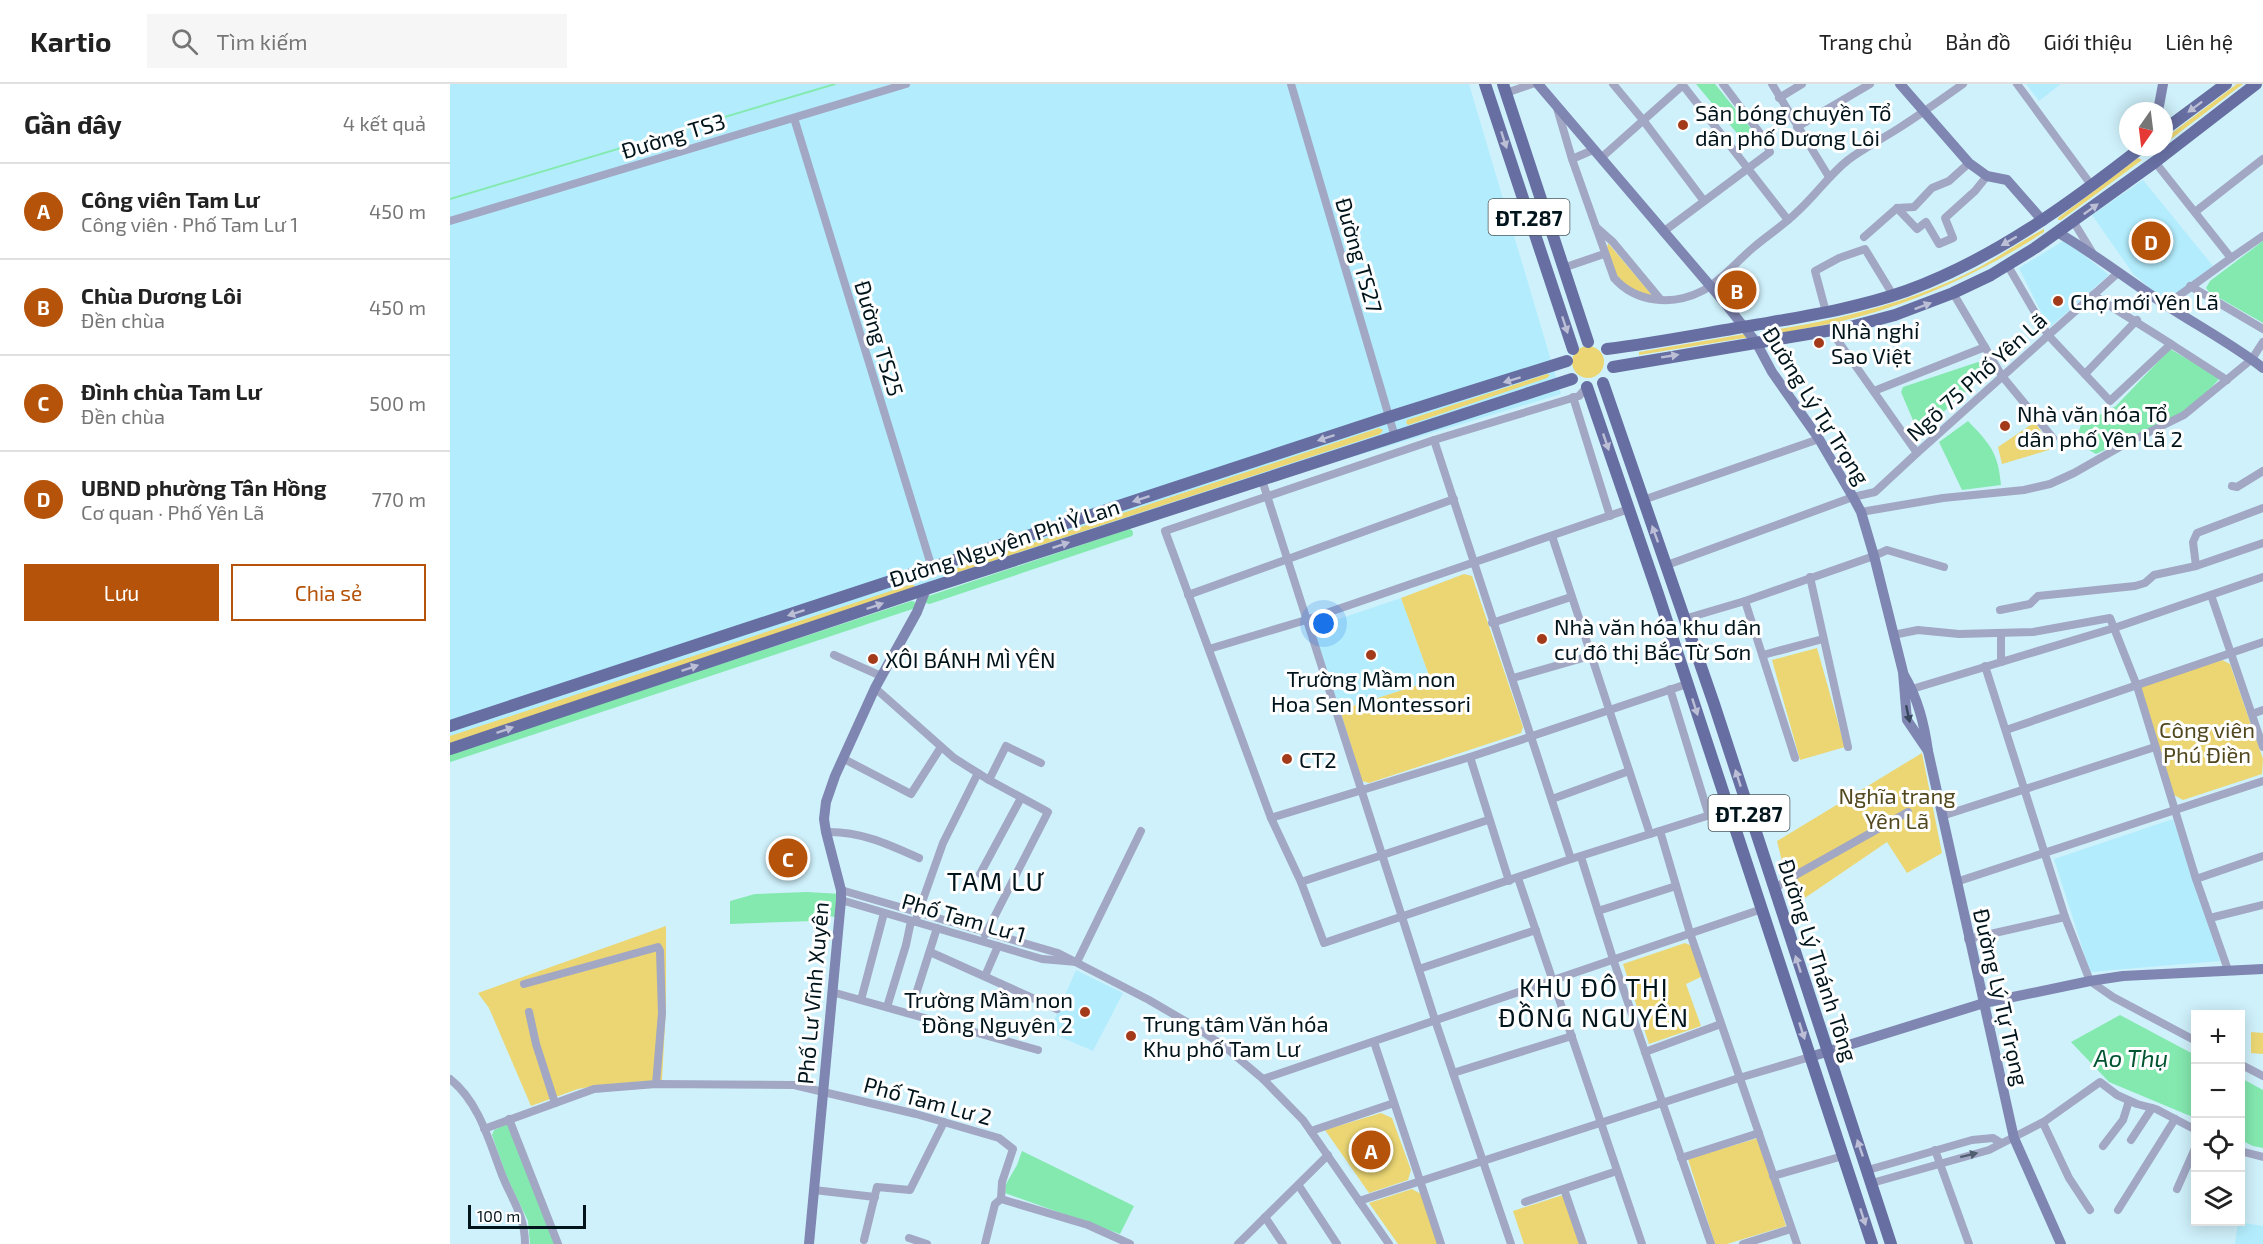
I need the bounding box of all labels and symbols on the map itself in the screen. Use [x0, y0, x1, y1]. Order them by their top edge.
place label: Sân bóng chuyền Tổ dân phố Dương Lôi [1695, 99, 1892, 150]
one-way arrow [2187, 101, 2203, 113]
north arrow [2119, 102, 2173, 156]
street label: Đường TS3 [618, 107, 728, 163]
marker: Sân bóng chuyền Tổ dân phố Dương Lôi [1676, 118, 1690, 132]
one-way arrow [1499, 131, 1509, 149]
street label: Đường TS27 [1331, 194, 1389, 316]
road number: ĐT.287 [1488, 199, 1570, 235]
one-way arrow [2083, 203, 2098, 215]
pin: D [2132, 218, 2170, 264]
one-way arrow [2001, 236, 2017, 247]
pin: B [1718, 268, 1756, 312]
street label: Đường TS25 [850, 277, 910, 399]
place label: Chợ mới Yên Lã [2070, 288, 2219, 314]
marker: Chợ mới Yên Lã [2051, 294, 2065, 308]
one-way arrow [1914, 300, 1932, 310]
street label: Ngõ 75 Phố Yên Lã [1901, 306, 2051, 446]
one-way arrow [1560, 316, 1570, 334]
place label: Nhà nghỉ Sao Việt [1831, 317, 1920, 368]
street label: Đường Lý Tự Trọng [1758, 321, 1876, 489]
marker: Nhà nghỉ Sao Việt [1812, 336, 1826, 350]
one-way arrow [1661, 351, 1680, 360]
one-way arrow [1503, 376, 1521, 385]
place label: Nhà văn hóa Tổ dân phố Yên Lã 2 [2017, 400, 2183, 451]
marker: Nhà văn hóa Tổ dân phố Yên Lã 2 [1998, 419, 2012, 433]
one-way arrow [1601, 433, 1611, 451]
one-way arrow [1317, 434, 1335, 444]
street label: Đường Nguyên Phi Ỷ Lan [886, 492, 1122, 592]
one-way arrow [1132, 495, 1150, 505]
one-way arrow [1650, 525, 1660, 543]
one-way arrow [1052, 540, 1070, 550]
one-way arrow [866, 601, 884, 610]
one-way arrow [787, 609, 805, 618]
your location [1309, 609, 1338, 638]
place label: Nhà văn hóa khu dân cư đô thị Bắc Từ Sơn [1554, 613, 1761, 664]
marker: Nhà văn hóa khu dân cư đô thị Bắc Từ Sơn [1535, 632, 1549, 646]
place label: XÔI BÁNH MÌ YÊN [885, 646, 1055, 672]
marker: Trường Mầm non Hoa Sen Montessori [1364, 648, 1378, 662]
marker: XÔI BÁNH MÌ YÊN [866, 652, 880, 666]
one-way arrow [681, 663, 699, 672]
place label: Trường Mầm non Hoa Sen Montessori [1271, 665, 1471, 716]
one-way arrow [1690, 698, 1700, 716]
one-way arrow [1904, 705, 1913, 724]
park label: Công viên Phú Điền [2159, 716, 2255, 767]
one-way arrow [497, 725, 515, 735]
place label: CT2 [1299, 746, 1337, 772]
marker: CT2 [1280, 752, 1294, 766]
one-way arrow [1733, 769, 1742, 787]
park label: Nghĩa trang Yên Lã [1839, 782, 1955, 833]
road number: ĐT.287 [1708, 795, 1790, 831]
pin: C [768, 836, 808, 880]
street label: Đường Lý Thánh Tông [1774, 855, 1864, 1065]
district label: TAM LƯ [947, 865, 1045, 896]
street label: Phố Tam Lư 1 [899, 887, 1029, 947]
street label: Phố Lư Vĩnh Xuyên [791, 901, 833, 1085]
street label: Đường Lý Tự Trọng [1969, 906, 2035, 1088]
one-way arrow [1793, 955, 1802, 973]
district label: KHU ĐÔ THỊ ĐỒNG NGUYÊN [1498, 971, 1690, 1032]
place label: Trường Mầm non Đồng Nguyên 2 [904, 986, 1073, 1037]
marker: Trường Mầm non Đồng Nguyên 2 [1078, 1005, 1092, 1019]
place label: Trung tâm Văn hóa Khu phố Tam Lư [1143, 1010, 1329, 1061]
one-way arrow [1797, 1023, 1807, 1041]
marker: Trung tâm Văn hóa Khu phố Tam Lư [1124, 1029, 1138, 1043]
water label: Ao Thụ [2093, 1043, 2168, 1072]
street label: Phố Tam Lư 2 [861, 1070, 995, 1130]
pin: A [1352, 1128, 1390, 1172]
one-way arrow [1855, 1139, 1865, 1157]
one-way arrow [1960, 1150, 1978, 1160]
scale bar [468, 1202, 586, 1230]
one-way arrow [1858, 1208, 1868, 1226]

